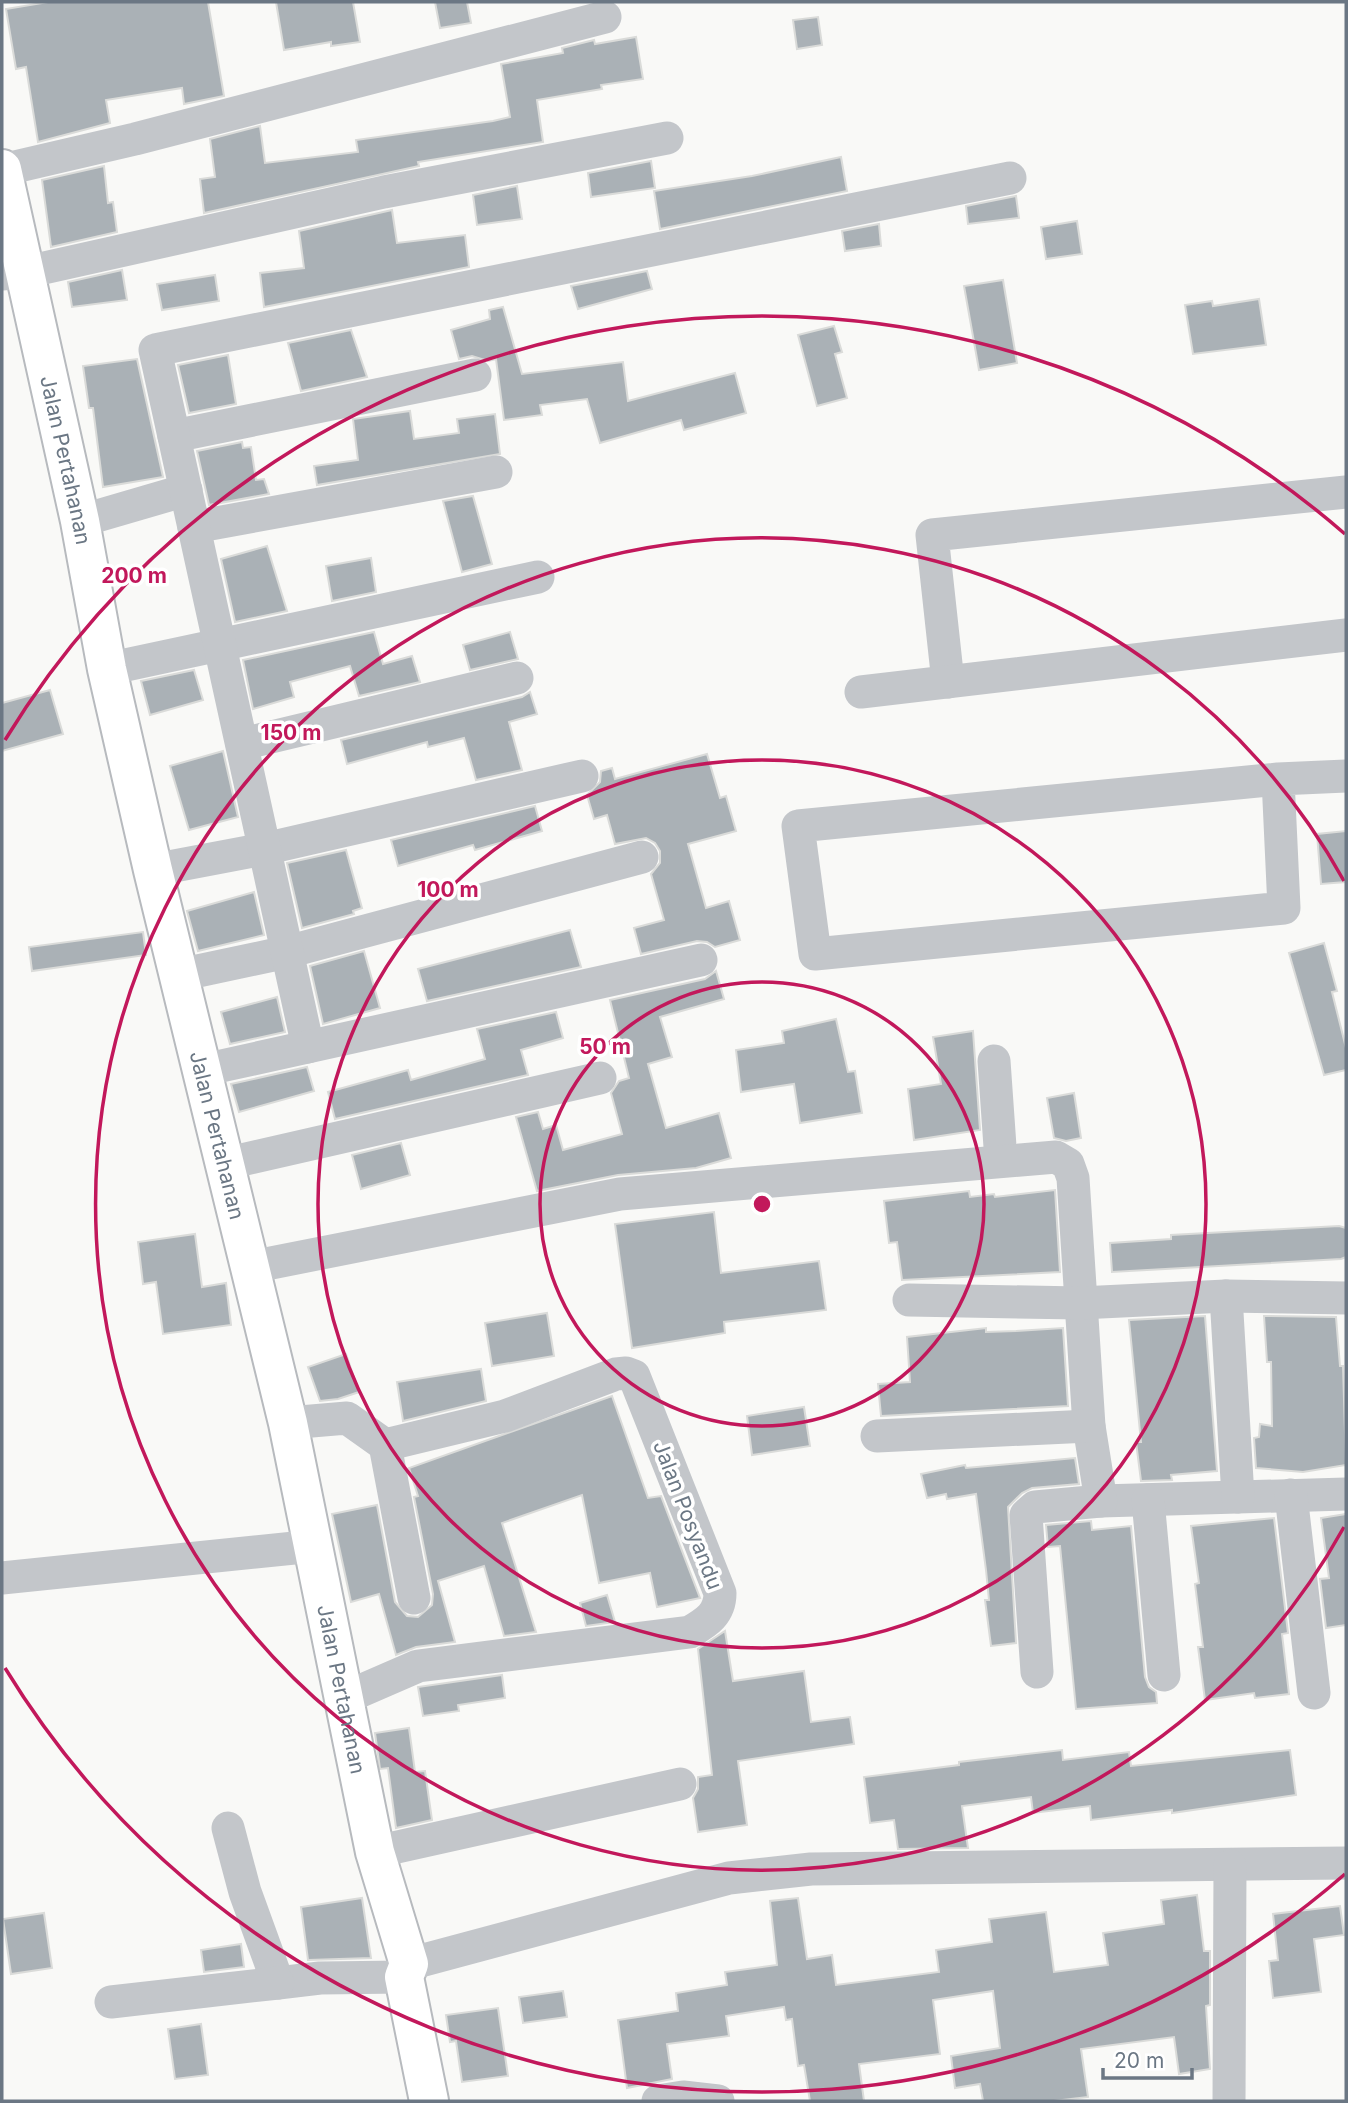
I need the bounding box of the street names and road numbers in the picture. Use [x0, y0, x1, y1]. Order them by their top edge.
street label: Jalan Pertahanan [36, 373, 97, 547]
street label: Jalan Pertahanan [185, 1048, 250, 1222]
street label: Jalan Posyandu [648, 1437, 728, 1593]
street label: Jalan Pertahanan [313, 1602, 371, 1776]

